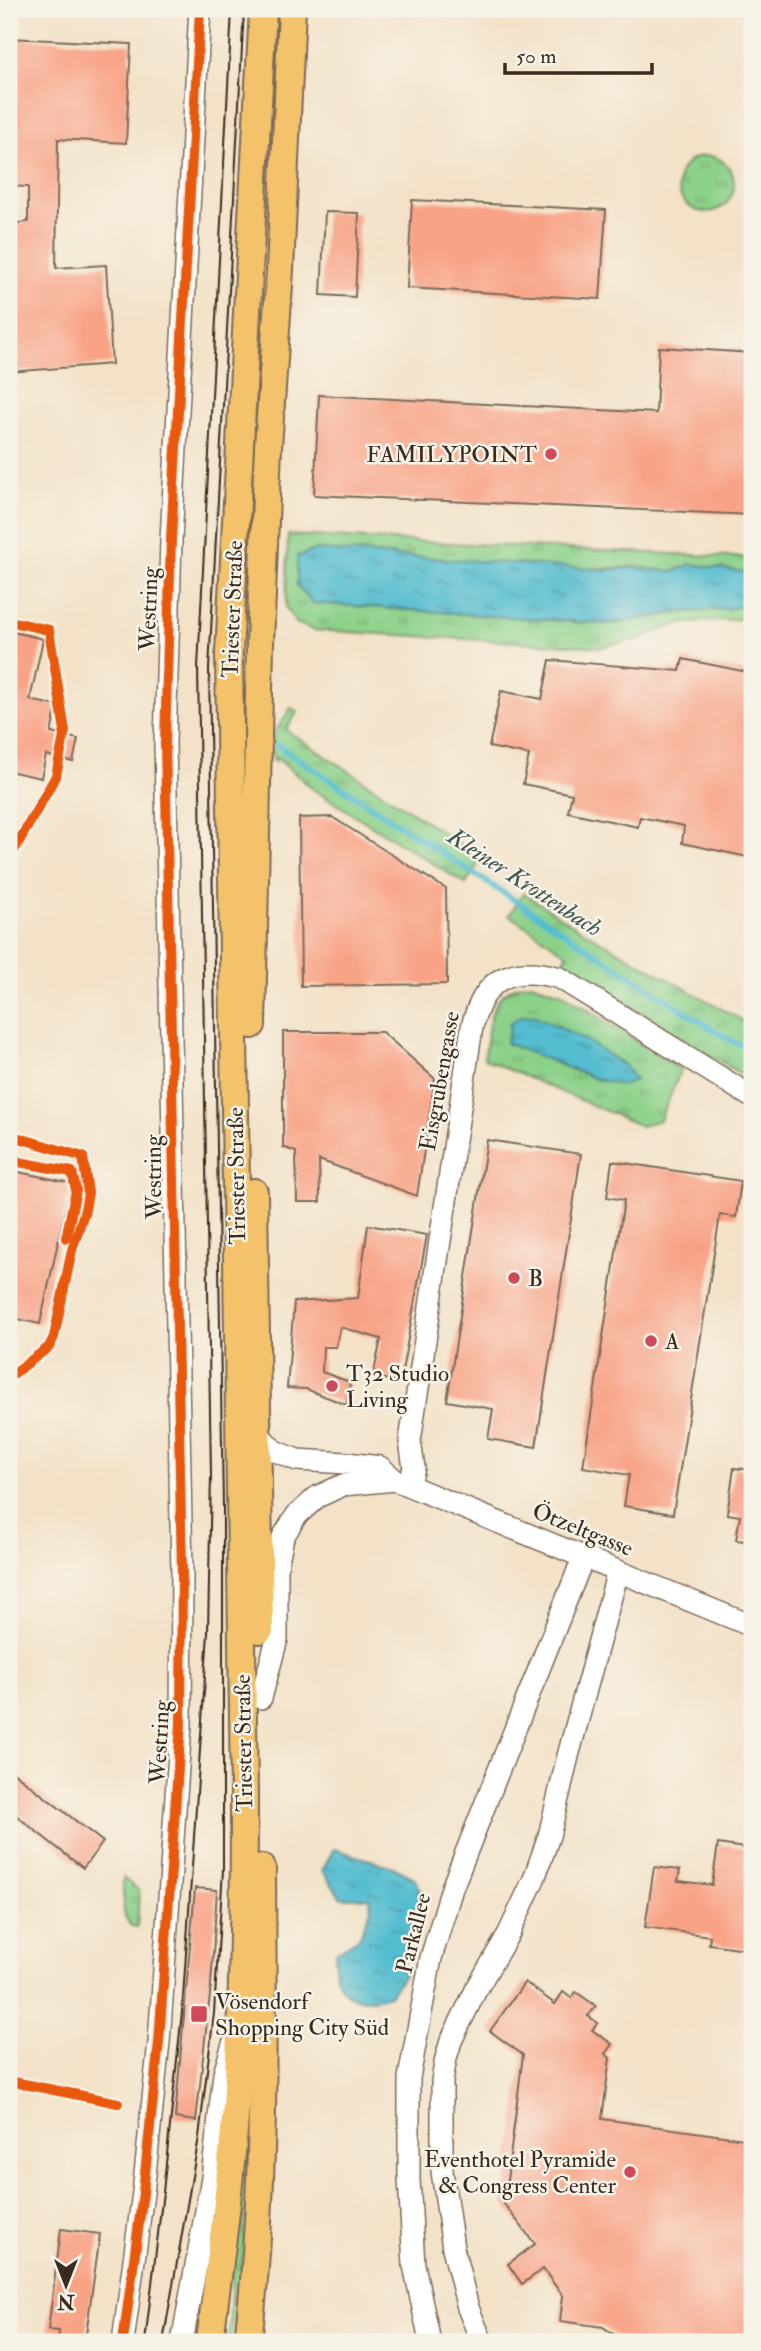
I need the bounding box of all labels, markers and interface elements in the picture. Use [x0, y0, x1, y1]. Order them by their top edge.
scale bar [505, 32, 652, 76]
text: 50 m [516, 43, 557, 70]
place label: FAMILYPOINT [366, 440, 537, 469]
marker: FAMILYPOINT [543, 446, 559, 462]
street label: Triester Straße [216, 539, 249, 678]
street label: Westring [133, 566, 164, 653]
water label: Kleiner Krottenbach [441, 820, 608, 944]
street label: Eisgrubengasse [413, 1009, 466, 1153]
street label: Triester Straße [221, 1107, 252, 1245]
street label: Westring [138, 1134, 169, 1220]
place label: B [528, 1264, 543, 1293]
marker: B [506, 1270, 522, 1286]
place label: A [664, 1327, 680, 1356]
marker: A [643, 1333, 659, 1349]
place label: T32 Studio Living [346, 1359, 449, 1414]
marker: T32 Studio Living [324, 1378, 340, 1394]
street label: Ötzeltgasse [528, 1496, 638, 1563]
street label: Triester Straße [228, 1674, 259, 1812]
street label: Westring [143, 1699, 176, 1786]
street label: Parkallee [389, 1889, 438, 1976]
place label: Vösendorf Shopping City Süd [215, 1987, 389, 2043]
marker: Vösendorf Shopping City Süd [189, 2004, 209, 2024]
place label: Eventhotel Pyramide & Congress Center [424, 2145, 616, 2200]
marker: Eventhotel Pyramide & Congress Center [622, 2164, 638, 2180]
north arrow [32, 2250, 102, 2320]
text: N [57, 2289, 76, 2313]

